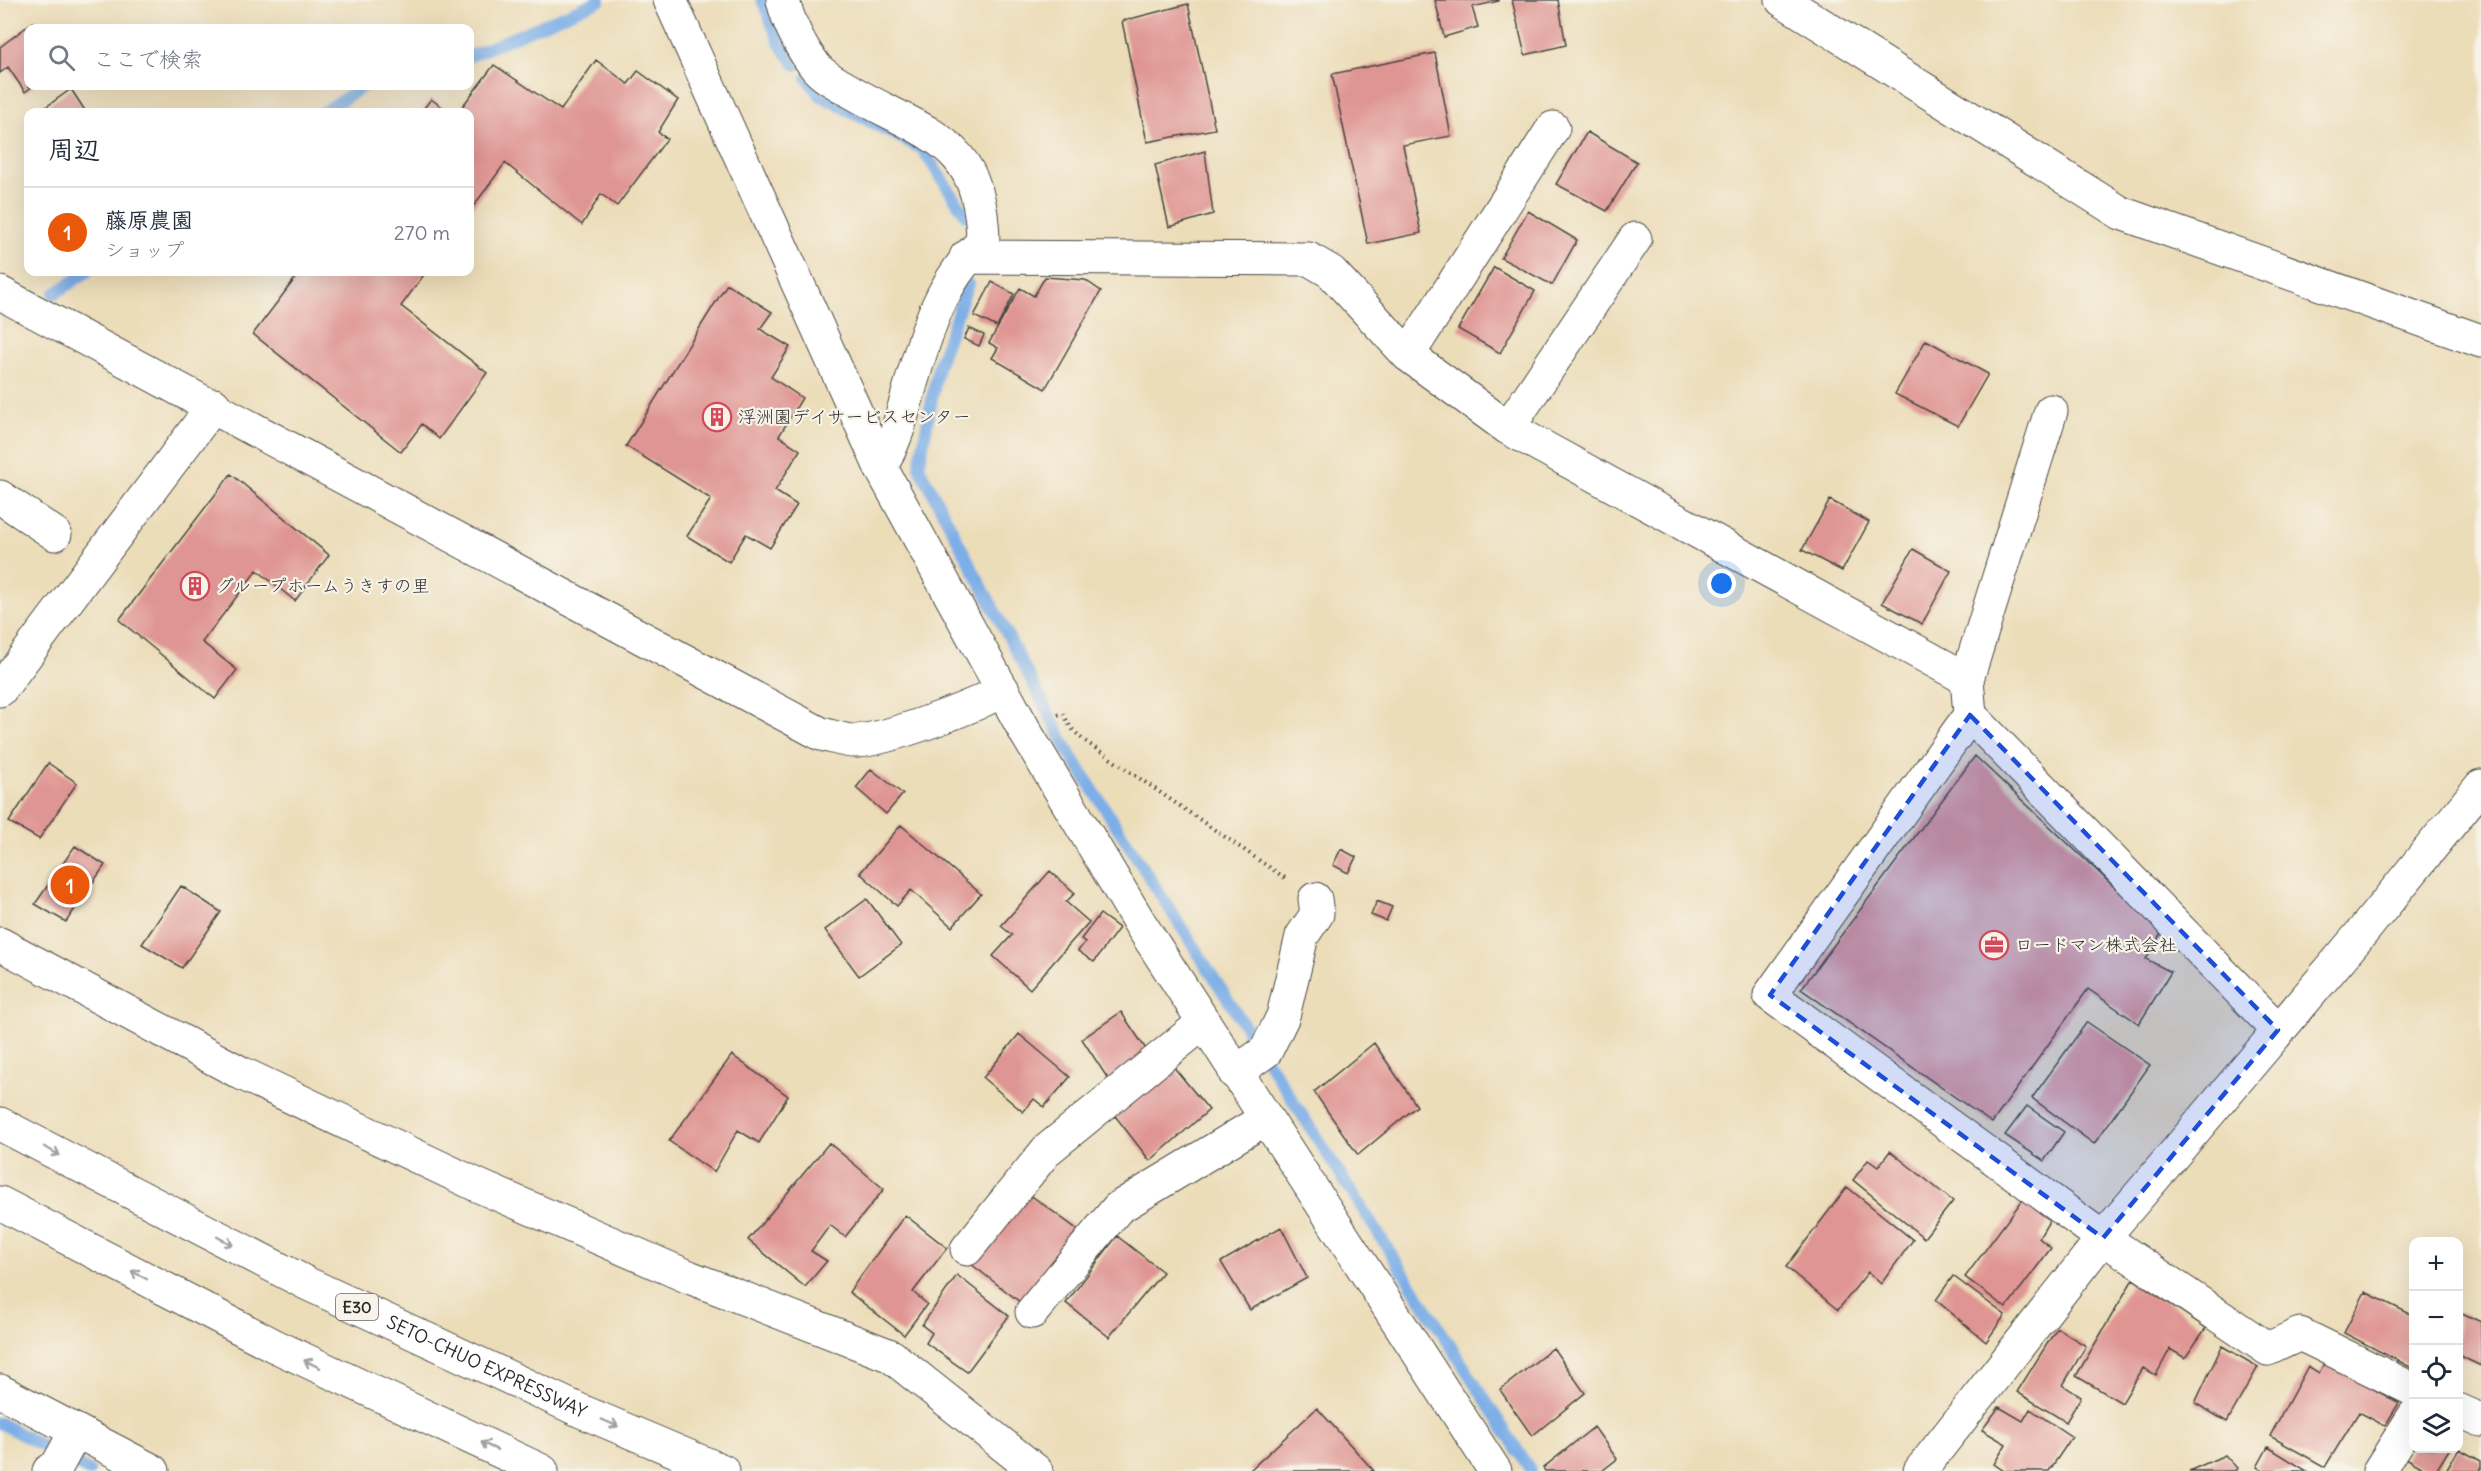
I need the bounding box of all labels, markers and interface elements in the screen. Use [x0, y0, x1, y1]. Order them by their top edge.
search box [24, 24, 474, 90]
icon: search [45, 41, 78, 74]
text: ここで検索 [93, 45, 203, 73]
text: 周辺 [48, 133, 100, 166]
text: 藤原農園 [105, 206, 193, 234]
text: 1 [64, 220, 71, 245]
text: 270 m [394, 220, 450, 245]
text: ショップ [105, 237, 184, 262]
building icon: 浮洲園デイサービスセンター [701, 401, 733, 433]
place label: 浮洲園デイサービスセンター [738, 405, 971, 428]
your location [1707, 569, 1736, 598]
building icon: グループホームうきすの里 [179, 570, 211, 602]
place label: グループホームうきすの里 [216, 574, 430, 597]
pin: 1 [50, 862, 90, 908]
office icon: ロードマン株式会社 [1978, 929, 2010, 961]
place label: ロードマン株式会社 [2015, 933, 2177, 956]
one-way arrow [43, 1145, 61, 1157]
one-way arrow [216, 1235, 234, 1247]
map controls [2409, 1237, 2463, 1453]
button: + [2409, 1237, 2463, 1291]
one-way arrow [130, 1269, 148, 1280]
button: − [2409, 1291, 2463, 1345]
road number: E30 [336, 1294, 378, 1320]
street label: SETO-CHUO EXPRESSWAY [383, 1310, 590, 1423]
button: locate [2409, 1345, 2463, 1399]
one-way arrow [304, 1357, 322, 1369]
button: layers [2409, 1399, 2463, 1453]
one-way arrow [600, 1418, 618, 1429]
one-way arrow [480, 1440, 498, 1452]

